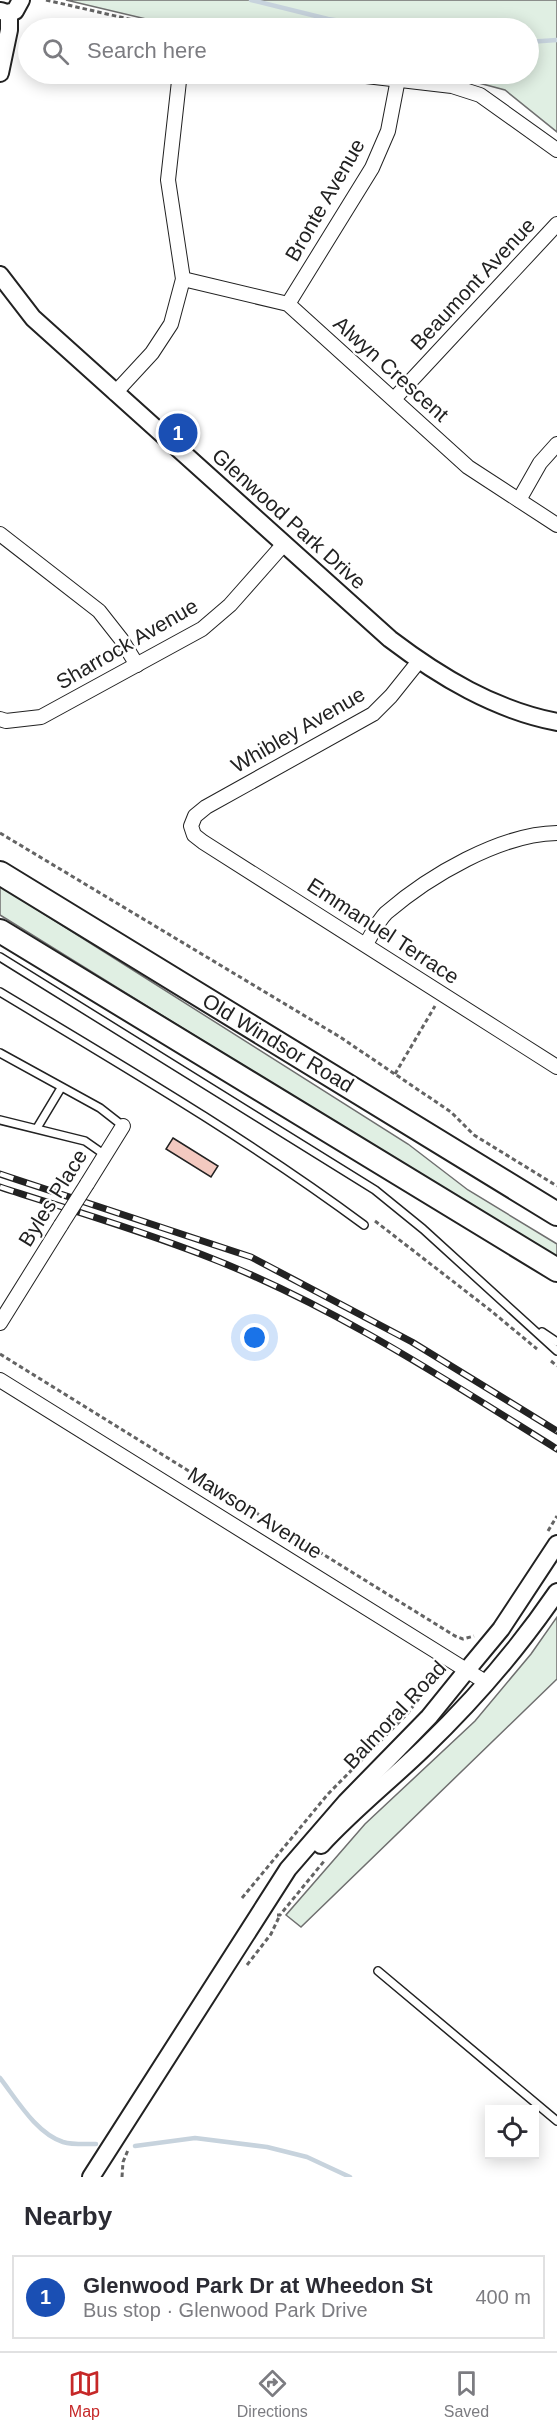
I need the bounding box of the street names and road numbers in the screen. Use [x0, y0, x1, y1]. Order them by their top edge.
street label: Bronte Avenue [280, 135, 369, 265]
street label: Beaumont Avenue [406, 213, 539, 354]
street label: Alwyn Crescent [329, 311, 453, 426]
street label: Glenwood Park Drive [208, 444, 371, 594]
street label: Sharrock Avenue [52, 594, 202, 693]
street label: Whibley Avenue [227, 682, 369, 777]
street label: Emmanuel Terrace [303, 873, 463, 988]
street label: Old Windsor Road [199, 989, 358, 1097]
street label: Byles Place [14, 1145, 91, 1250]
street label: Mawson Avenue [184, 1462, 327, 1563]
street label: Balmoral Road [339, 1656, 450, 1773]

